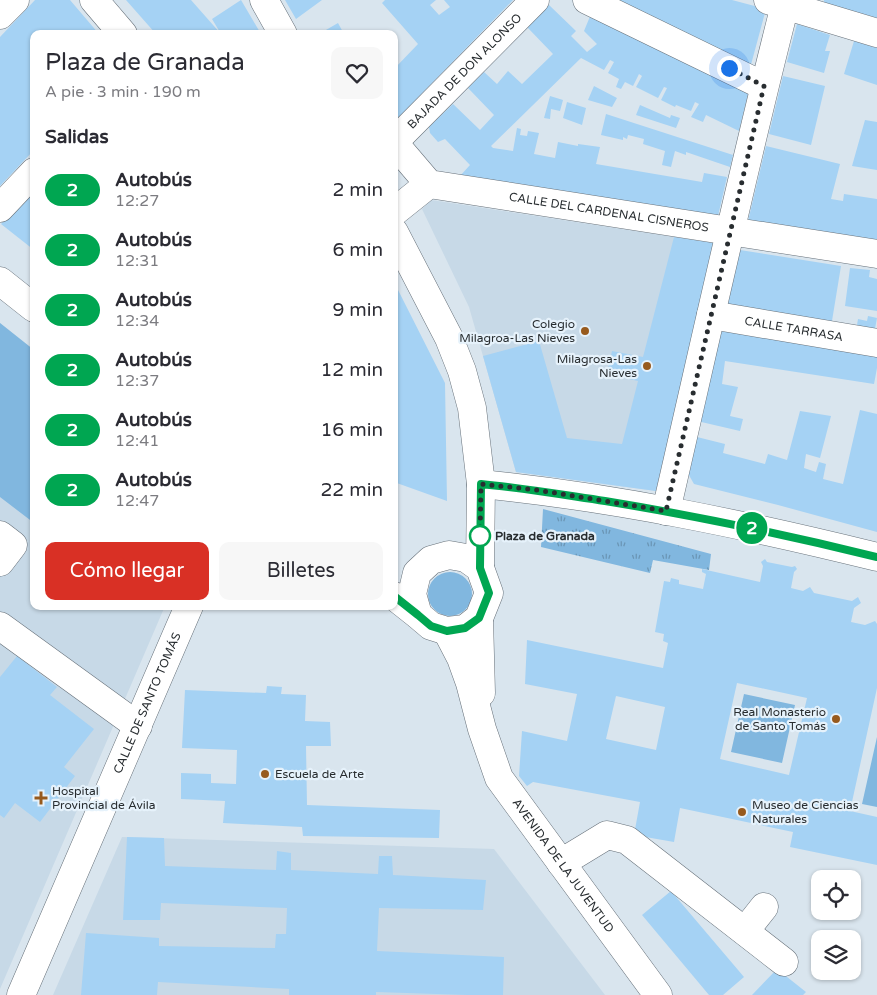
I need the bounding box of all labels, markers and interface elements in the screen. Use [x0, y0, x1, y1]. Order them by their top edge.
street label: BAJADA DE DON ALONSO [404, 10, 525, 131]
button: heart [331, 47, 383, 99]
text: Plaza de Granada [45, 48, 245, 77]
your location [717, 56, 742, 81]
text: A pie · 3 min · 190 m [45, 82, 201, 102]
text: Salidas [45, 126, 109, 148]
text: Autobús [115, 169, 192, 191]
text: 2 [67, 179, 78, 201]
text: 2 min [332, 179, 383, 201]
street label: CALLE DEL CARDENAL CISNEROS [508, 190, 710, 235]
text: 12:27 [115, 191, 159, 211]
text: Autobús [115, 229, 192, 251]
text: 2 [67, 239, 78, 261]
text: 6 min [332, 239, 383, 261]
text: 12:31 [115, 251, 159, 271]
text: Autobús [115, 289, 192, 311]
text: 2 [67, 299, 78, 321]
text: 9 min [332, 299, 383, 321]
text: 12:34 [115, 311, 159, 331]
street label: CALLE TARRASA [743, 314, 844, 344]
place label: Colegio Milagroa-Las Nieves [459, 317, 575, 345]
marker: Colegio Milagroa-Las Nieves [579, 325, 591, 337]
text: Autobús [115, 349, 192, 371]
place label: Milagrosa-Las Nieves [557, 352, 637, 380]
text: 2 [67, 359, 78, 381]
text: 12 min [320, 359, 383, 381]
marker: Milagrosa-Las Nieves [641, 360, 653, 372]
text: 12:37 [115, 371, 159, 391]
text: Autobús [115, 409, 192, 431]
text: 2 [67, 419, 78, 441]
text: 16 min [320, 419, 383, 441]
text: 12:41 [115, 431, 159, 451]
text: Autobús [115, 469, 192, 491]
text: 2 [67, 479, 78, 501]
text: 22 min [320, 479, 383, 501]
text: 12:47 [115, 491, 159, 511]
line badge: 2 [736, 512, 768, 544]
text: 2 [746, 517, 758, 539]
marker: Plaza de Granada [469, 525, 491, 547]
place label: Plaza de Granada [495, 529, 595, 543]
button: Cómo llegar [45, 542, 209, 600]
button: Billetes [219, 542, 383, 600]
street label: CALLE DE SANTO TOMÁS [110, 630, 184, 776]
place label: Real Monasterio de Santo Tomás [733, 705, 826, 733]
marker: Real Monasterio de Santo Tomás [830, 713, 842, 725]
place label: Escuela de Arte [275, 767, 364, 781]
marker: Escuela de Arte [259, 768, 271, 780]
place label: Hospital Provincial de Ávila [52, 784, 156, 812]
marker: Hospital Provincial de Ávila [34, 791, 48, 805]
street label: AVENIDA DE LA JUVENTUD [509, 796, 617, 935]
place label: Museo de Ciencias Naturales [752, 798, 859, 826]
marker: Museo de Ciencias Naturales [736, 806, 748, 818]
map controls [811, 870, 861, 980]
button: locate [811, 870, 861, 920]
button: layers [811, 930, 861, 980]

